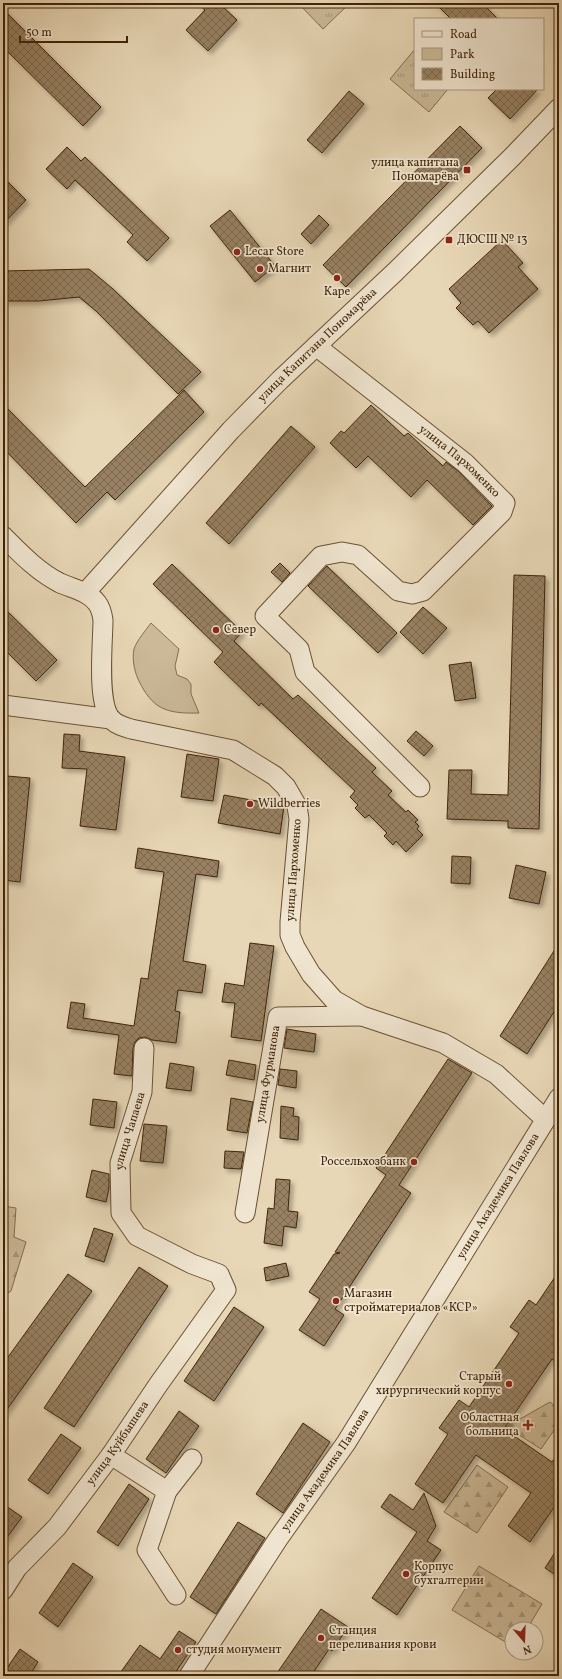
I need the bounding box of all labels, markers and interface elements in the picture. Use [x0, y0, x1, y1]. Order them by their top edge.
scale bar [20, 18, 127, 44]
legend [414, 18, 544, 90]
text: 50 m [26, 25, 52, 41]
text: Road [450, 27, 477, 43]
text: Park [450, 47, 475, 63]
text: Building [450, 67, 495, 83]
place label: улица капитана Пономарёва [371, 155, 459, 185]
marker: улица капитана Пономарёва [462, 165, 472, 175]
place label: ДЮСШ № 13 [457, 232, 527, 248]
marker: ДЮСШ № 13 [444, 235, 454, 245]
place label: Lecar Store [245, 244, 304, 260]
marker: Lecar Store [232, 247, 242, 257]
place label: Магнит [268, 261, 311, 277]
marker: Магнит [255, 264, 265, 274]
marker: Каре [332, 273, 342, 283]
place label: Каре [324, 284, 350, 300]
street label: улица Капитана Пономарёва [254, 285, 381, 406]
street label: улица Пархоменко [415, 421, 503, 501]
place label: Север [224, 622, 256, 638]
marker: Север [211, 625, 221, 635]
place label: Wildberries [258, 796, 320, 812]
marker: Wildberries [245, 799, 255, 809]
street label: улица Пархоменко [282, 818, 306, 922]
street label: улица Фурманова [252, 1024, 284, 1124]
street label: улица Чапаева [112, 1090, 150, 1170]
street label: улица Академика Павлова [453, 1130, 543, 1262]
place label: Россельхозбанк [321, 1154, 407, 1170]
marker: Россельхозбанк [409, 1157, 419, 1167]
place label: Магазин стройматериалов «КСР» [344, 1286, 478, 1316]
marker: Магазин стройматериалов «КСР» [331, 1296, 341, 1306]
place label: Старый хирургический корпус [376, 1369, 501, 1399]
marker: Старый хирургический корпус [504, 1379, 514, 1389]
street label: улица Куйбышева [83, 1398, 153, 1489]
street label: улица Академика Павлова [278, 1406, 373, 1535]
place label: Областная больница [460, 1410, 519, 1440]
marker: Областная больница [522, 1419, 534, 1431]
place label: Корпус бухгалтерии [414, 1559, 484, 1589]
marker: Корпус бухгалтерии [401, 1569, 411, 1579]
north arrow [504, 1621, 544, 1661]
place label: Станция переливания крови [329, 1623, 436, 1653]
marker: Станция переливания крови [316, 1633, 326, 1643]
text: N [521, 1641, 533, 1657]
place label: студия монумент [186, 1642, 282, 1658]
marker: студия монумент [173, 1645, 183, 1655]

